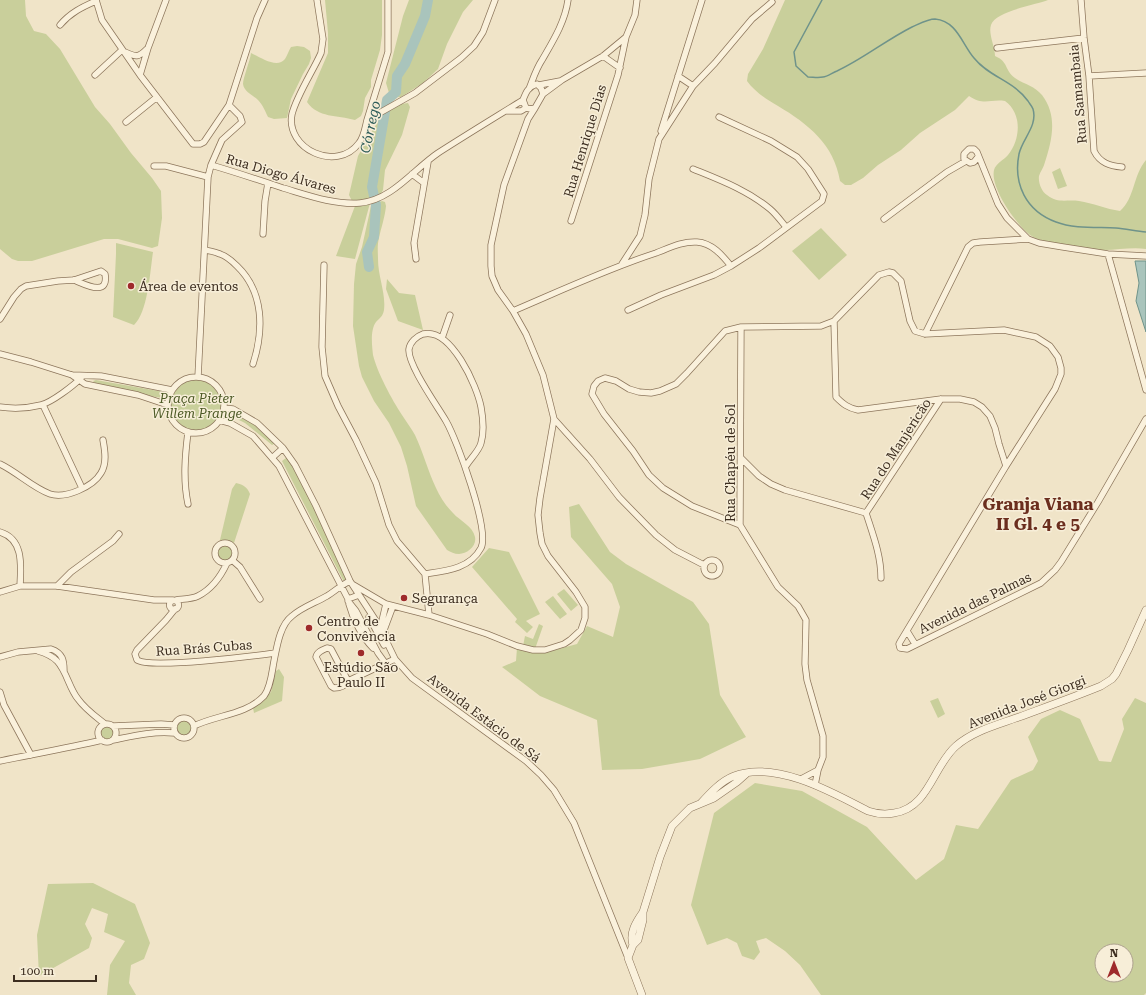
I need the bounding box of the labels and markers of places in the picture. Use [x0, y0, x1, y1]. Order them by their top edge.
place label: Área de eventos [139, 278, 238, 294]
marker: Área de eventos [126, 281, 136, 291]
place label: Segurança [412, 591, 478, 606]
marker: Segurança [399, 593, 409, 603]
place label: Centro de Convivência [317, 614, 396, 644]
marker: Centro de Convivência [304, 623, 314, 633]
marker: Estúdio São Paulo II [356, 648, 366, 658]
place label: Estúdio São Paulo II [324, 660, 398, 690]

